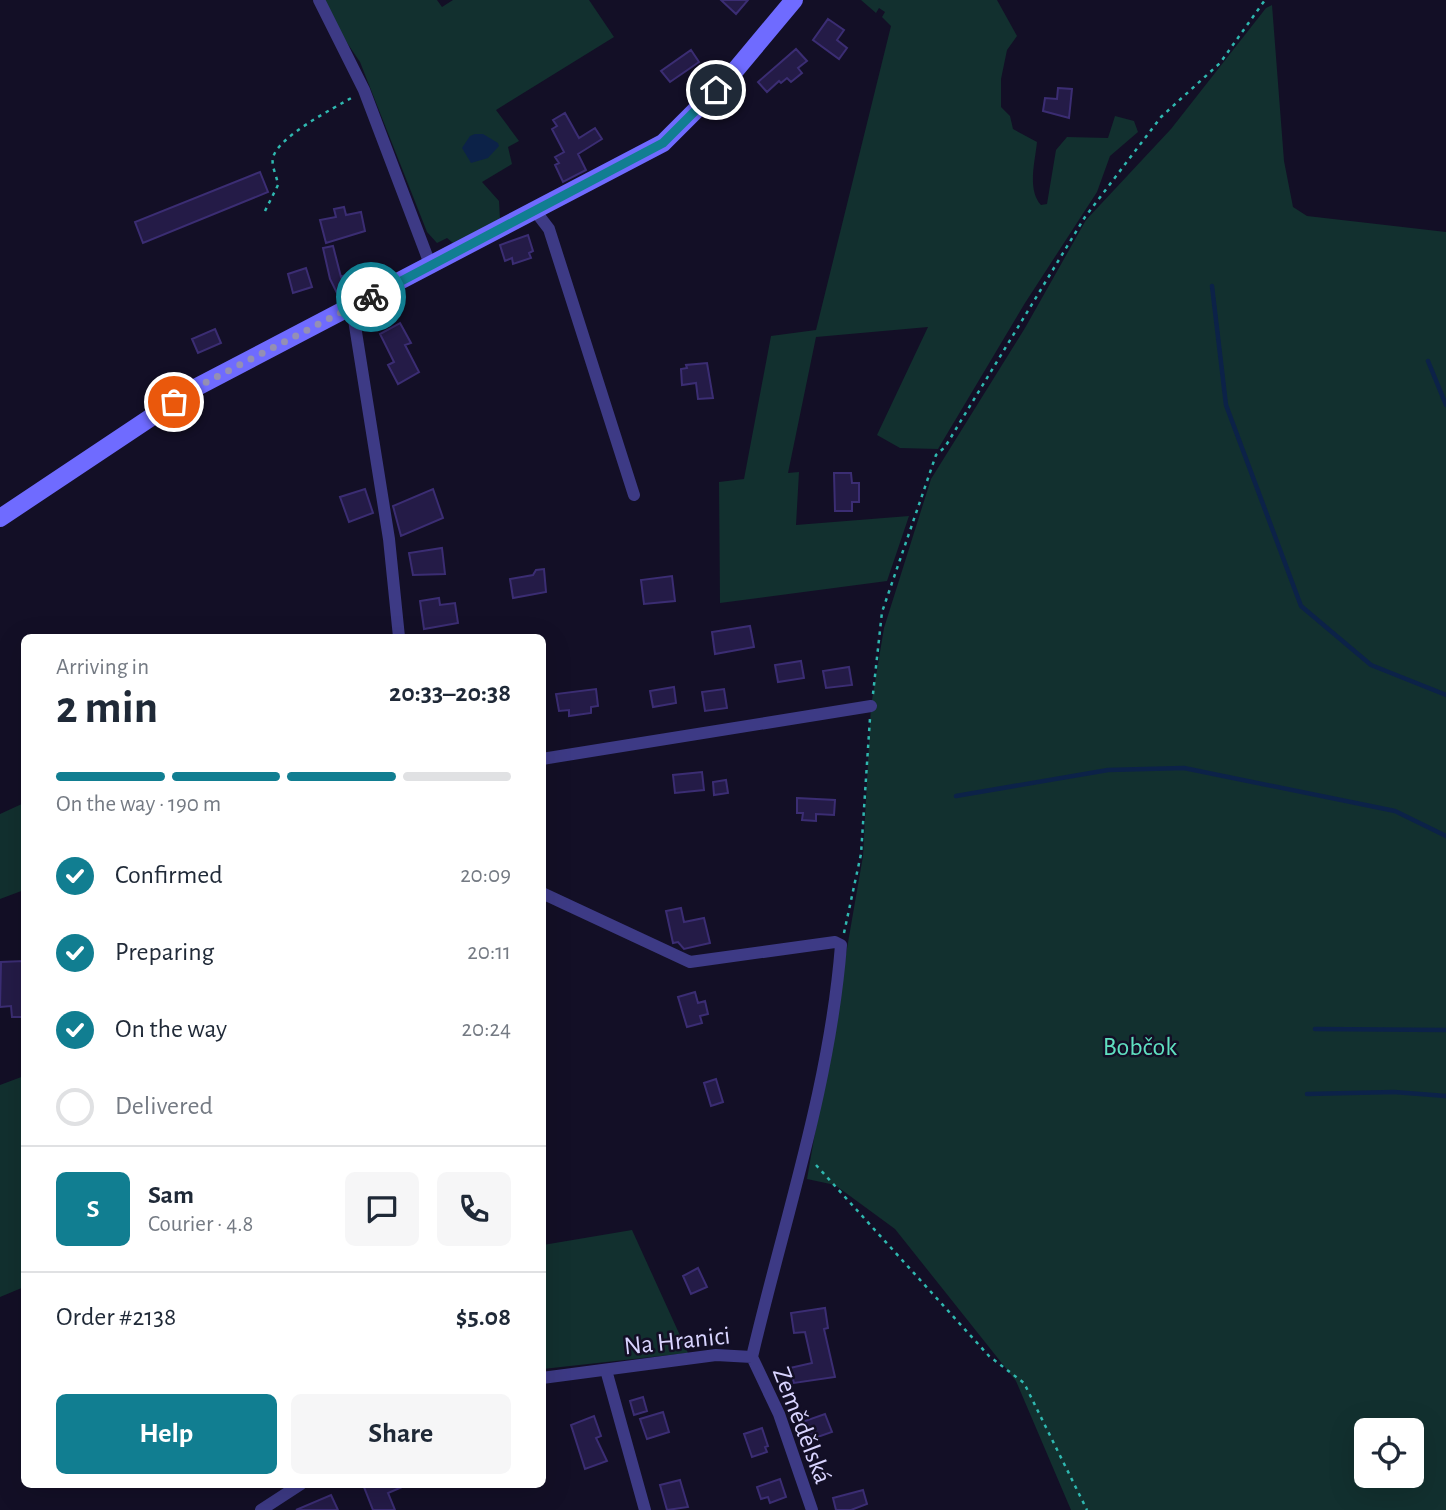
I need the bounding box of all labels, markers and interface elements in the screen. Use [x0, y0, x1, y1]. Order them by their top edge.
pin [686, 60, 746, 120]
icon: home [697, 71, 735, 109]
courier [336, 262, 406, 332]
icon: bike [352, 278, 390, 316]
pin [144, 372, 204, 432]
icon: bag [155, 383, 193, 421]
text: Arriving in [56, 656, 149, 679]
text: 20:33–20:38 [389, 680, 511, 706]
text: 2 min [56, 685, 158, 731]
text: On the way · 190 m [56, 793, 221, 816]
icon: check [56, 857, 94, 895]
text: Confirmed [115, 862, 223, 888]
text: 20:09 [460, 864, 511, 887]
icon: check [56, 934, 94, 972]
text: Preparing [115, 939, 214, 965]
text: 20:11 [467, 941, 511, 964]
icon: check [56, 1011, 94, 1049]
text: On the way [115, 1016, 227, 1042]
text: 20:24 [462, 1018, 511, 1041]
park label: Bobčok [1103, 1034, 1177, 1060]
text: Delivered [115, 1093, 213, 1119]
button: chat [345, 1172, 419, 1246]
button: phone [437, 1172, 511, 1246]
text: Sam [148, 1182, 194, 1208]
text: S [87, 1196, 99, 1222]
text: Courier · 4.8 [148, 1213, 253, 1236]
text: Order #2138 [56, 1304, 176, 1330]
text: $5.08 [456, 1304, 511, 1330]
street label: Na Hranici [623, 1322, 732, 1360]
street label: Zemědělská [768, 1363, 836, 1487]
button: Help [56, 1394, 277, 1474]
button: Share [291, 1394, 511, 1474]
map controls [1354, 1418, 1424, 1488]
button: locate [1354, 1418, 1424, 1488]

